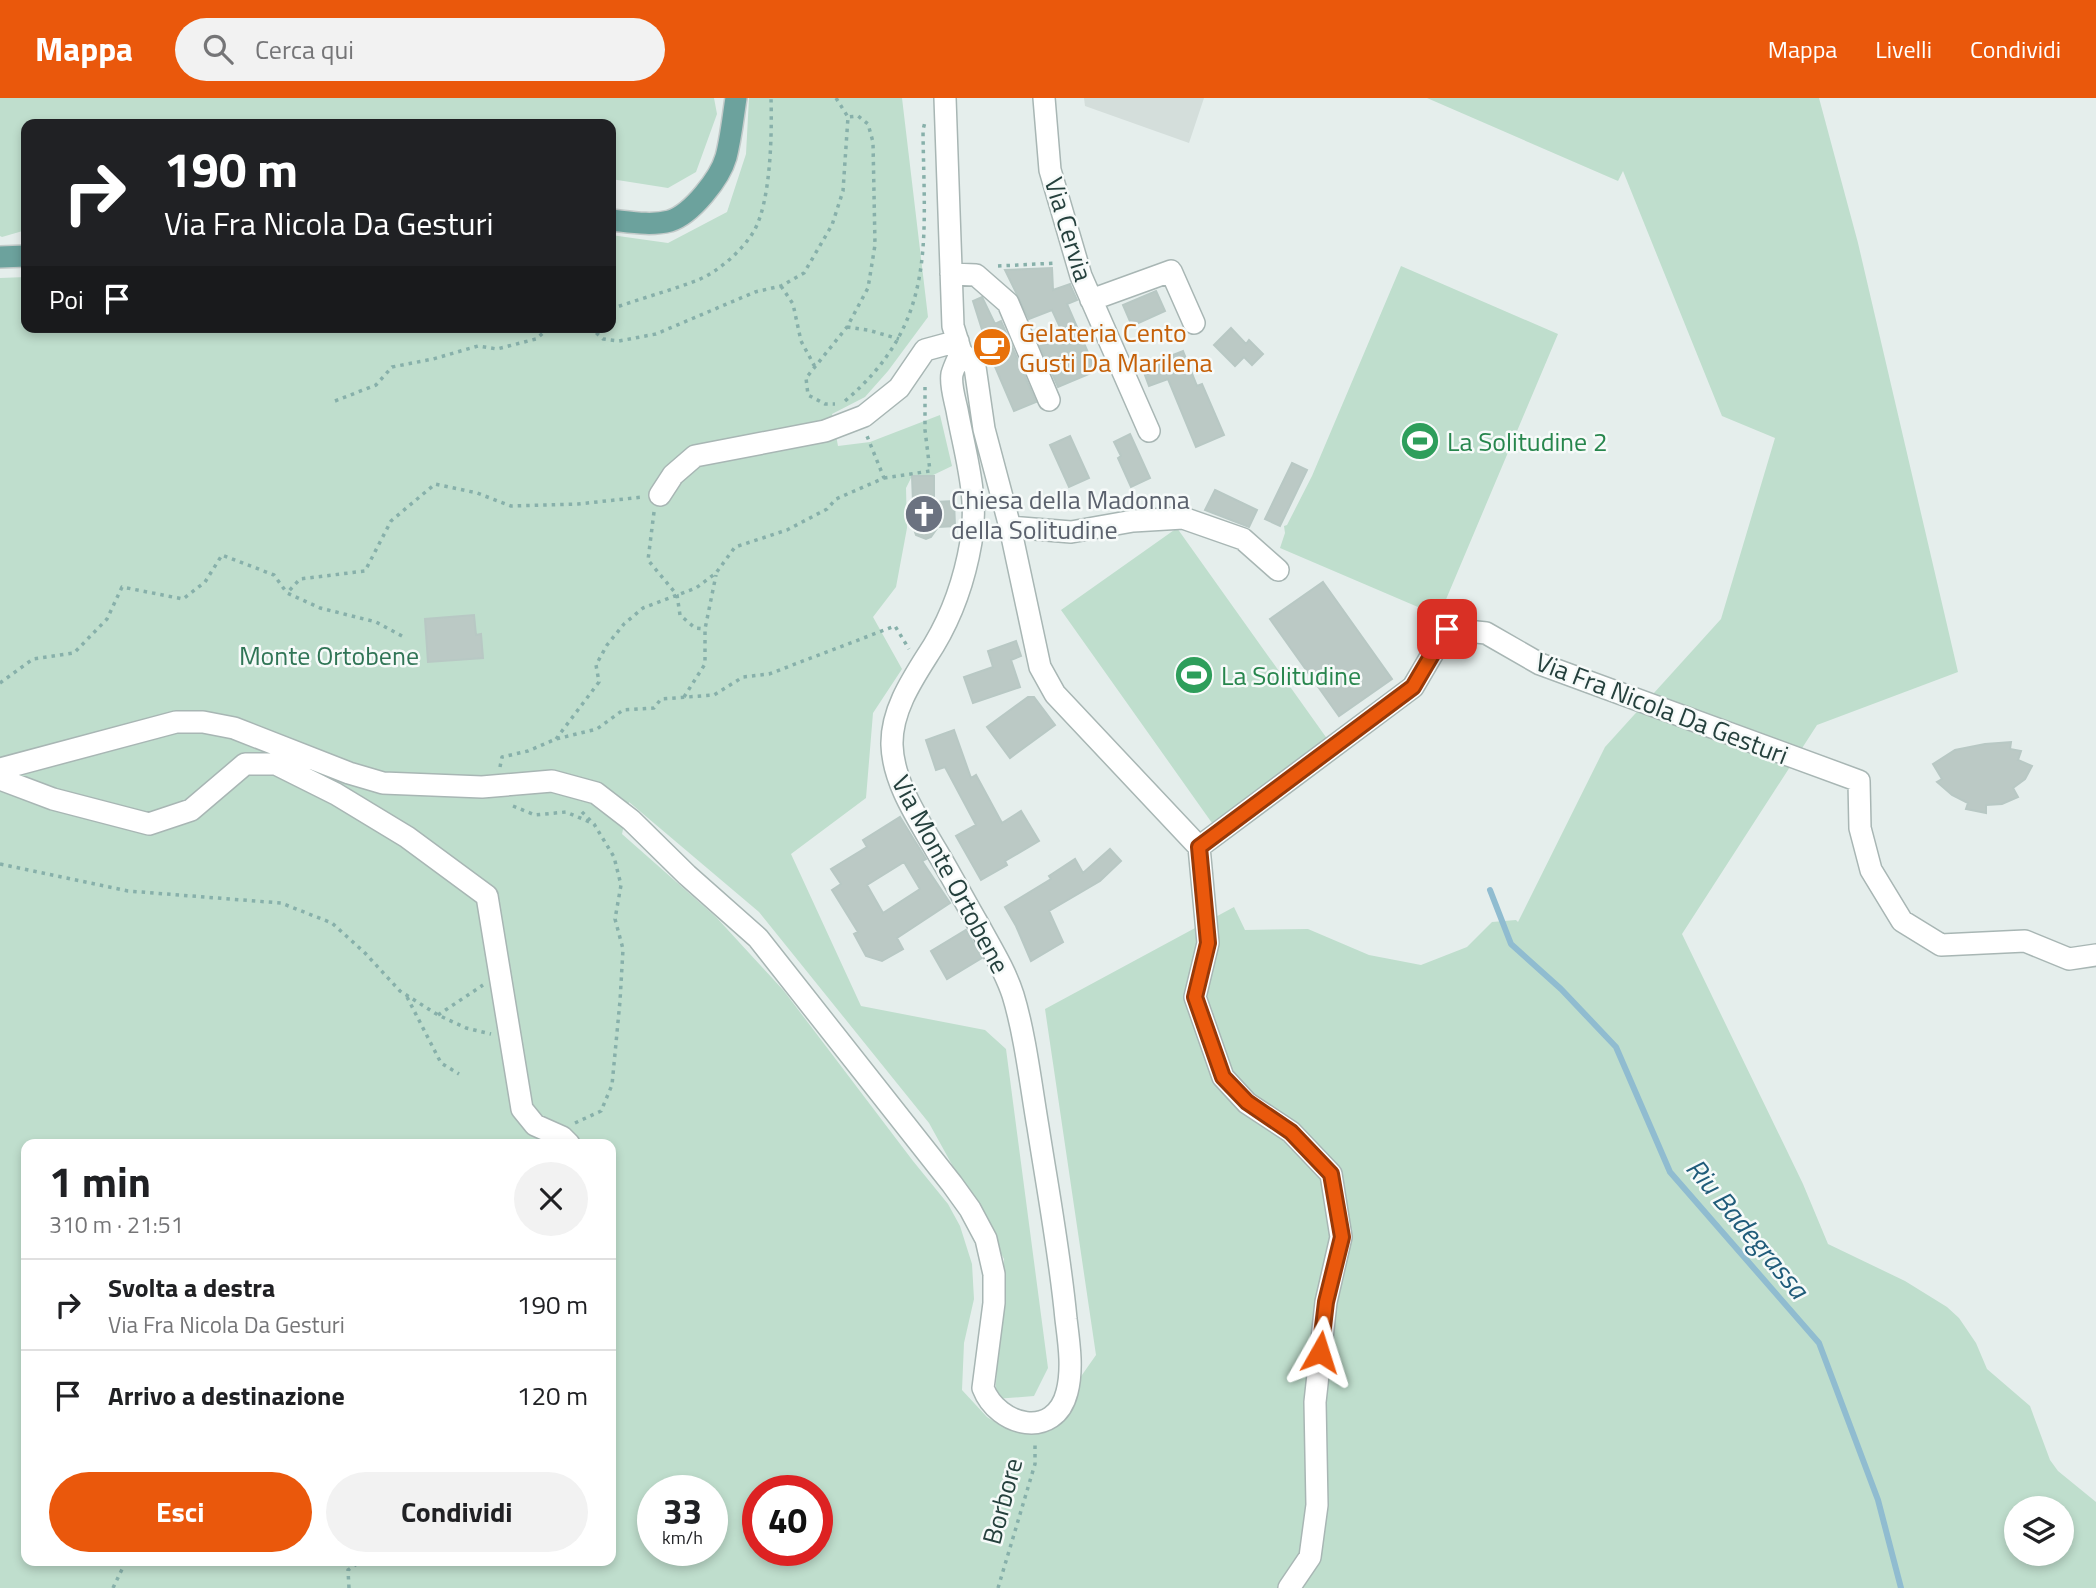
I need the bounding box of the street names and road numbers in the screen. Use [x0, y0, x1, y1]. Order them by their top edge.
street label: Via Cervia [1035, 172, 1103, 286]
street label: Via Fra Nicola Da Gesturi [1530, 642, 1794, 774]
street label: Via Monte Ortobene [882, 768, 1020, 980]
street label: Borbore [972, 1453, 1032, 1549]

